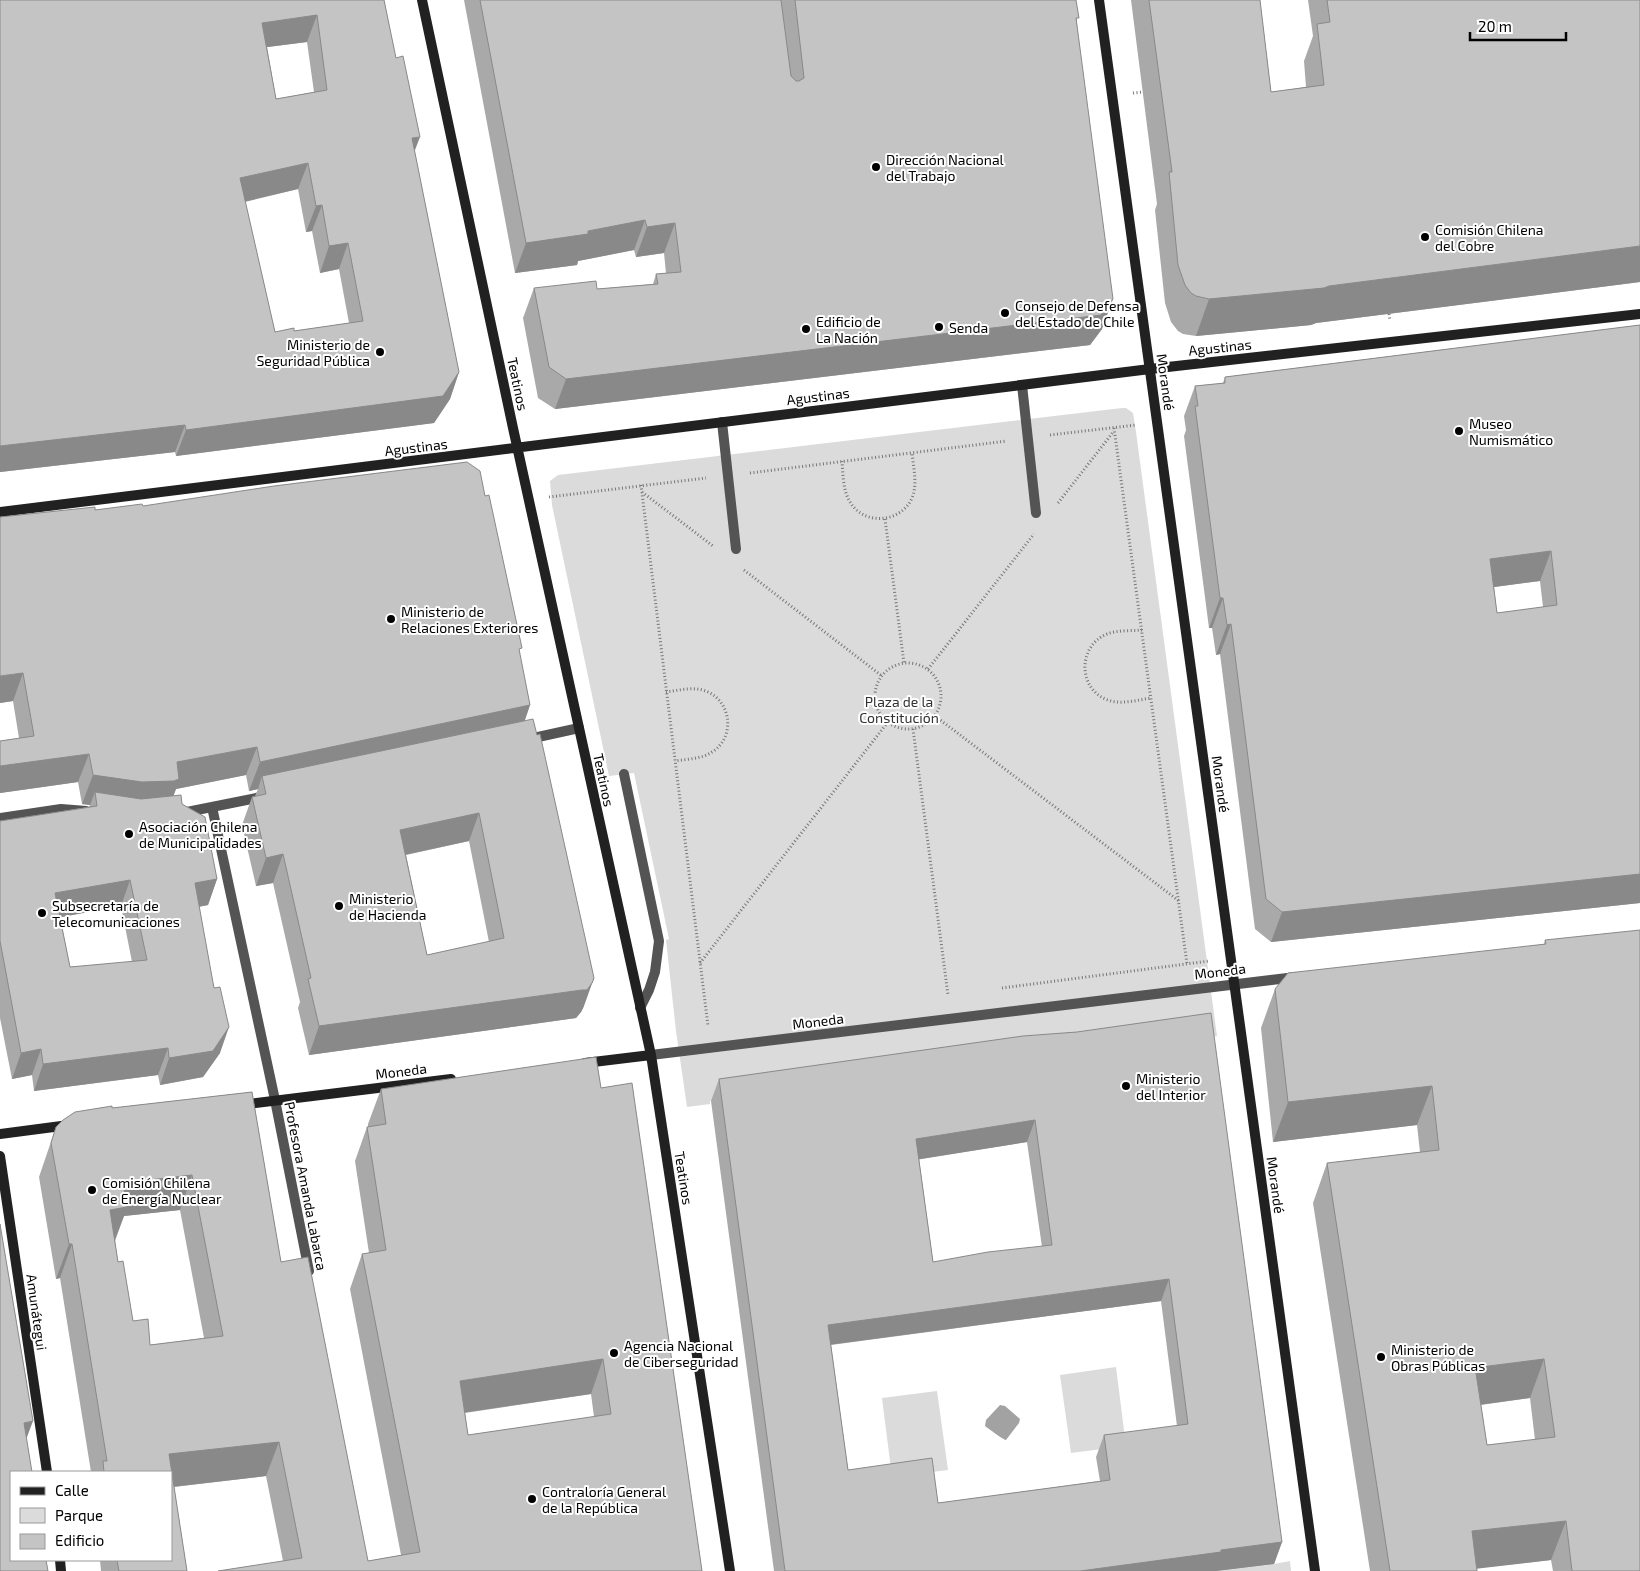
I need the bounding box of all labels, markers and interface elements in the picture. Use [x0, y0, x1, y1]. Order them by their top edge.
scale bar [1470, 10, 1566, 42]
text: 20 m [1478, 17, 1512, 35]
place label: Dirección Nacional del Trabajo [886, 151, 1005, 184]
marker: Dirección Nacional del Trabajo [870, 161, 882, 173]
place label: Comisión Chilena del Cobre [1435, 221, 1544, 254]
marker: Comisión Chilena del Cobre [1419, 231, 1431, 243]
place label: Consejo de Defensa del Estado de Chile [1015, 297, 1139, 330]
marker: Consejo de Defensa del Estado de Chile [999, 307, 1011, 319]
place label: Edificio de La Nación [816, 313, 881, 346]
place label: Senda [949, 319, 988, 336]
marker: Senda [933, 321, 945, 333]
marker: Edificio de La Nación [800, 323, 812, 335]
street label: Agustinas [1188, 335, 1252, 359]
place label: Ministerio de Seguridad Pública [257, 336, 370, 369]
marker: Ministerio de Seguridad Pública [374, 346, 386, 358]
street label: Morandé [1154, 352, 1178, 412]
street label: Teatinos [504, 356, 532, 412]
street label: Agustinas [786, 384, 850, 408]
place label: Museo Numismático [1469, 415, 1553, 448]
marker: Museo Numismático [1453, 425, 1465, 437]
street label: Agustinas [384, 435, 448, 459]
place label: Ministerio de Relaciones Exteriores [401, 603, 538, 636]
marker: Ministerio de Relaciones Exteriores [385, 613, 397, 625]
park label: Plaza de la Constitución [859, 693, 939, 726]
street label: Teatinos [590, 752, 618, 808]
street label: Morandé [1209, 754, 1233, 814]
place label: Asociación Chilena de Municipalidades [139, 818, 262, 851]
marker: Asociación Chilena de Municipalidades [123, 828, 135, 840]
place label: Ministerio de Hacienda [349, 890, 426, 923]
place label: Subsecretaría de Telecomunicaciones [52, 897, 180, 930]
marker: Ministerio de Hacienda [333, 900, 345, 912]
marker: Subsecretaría de Telecomunicaciones [36, 907, 48, 919]
street label: Moneda [1193, 959, 1247, 983]
street label: Moneda [791, 1009, 845, 1033]
street label: Moneda [374, 1059, 428, 1083]
place label: Ministerio del Interior [1136, 1070, 1206, 1103]
marker: Ministerio del Interior [1120, 1080, 1132, 1092]
street label: Profesora Amanda Labarca [281, 1100, 331, 1272]
street label: Teatinos [671, 1150, 697, 1206]
street label: Morandé [1264, 1155, 1288, 1215]
place label: Comisión Chilena de Energía Nuclear [102, 1174, 222, 1207]
marker: Comisión Chilena de Energía Nuclear [86, 1184, 98, 1196]
street label: Amunátegui [23, 1273, 51, 1351]
place label: Agencia Nacional de Ciberseguridad [624, 1337, 738, 1370]
place label: Ministerio de Obras Públicas [1391, 1341, 1485, 1374]
marker: Agencia Nacional de Ciberseguridad [608, 1347, 620, 1359]
marker: Ministerio de Obras Públicas [1375, 1351, 1387, 1363]
legend [10, 1471, 172, 1561]
text: Calle [55, 1481, 89, 1499]
place label: Contraloría General de la República [542, 1483, 667, 1516]
marker: Contraloría General de la República [526, 1493, 538, 1505]
text: Parque [55, 1506, 103, 1524]
text: Edificio [55, 1531, 104, 1549]

